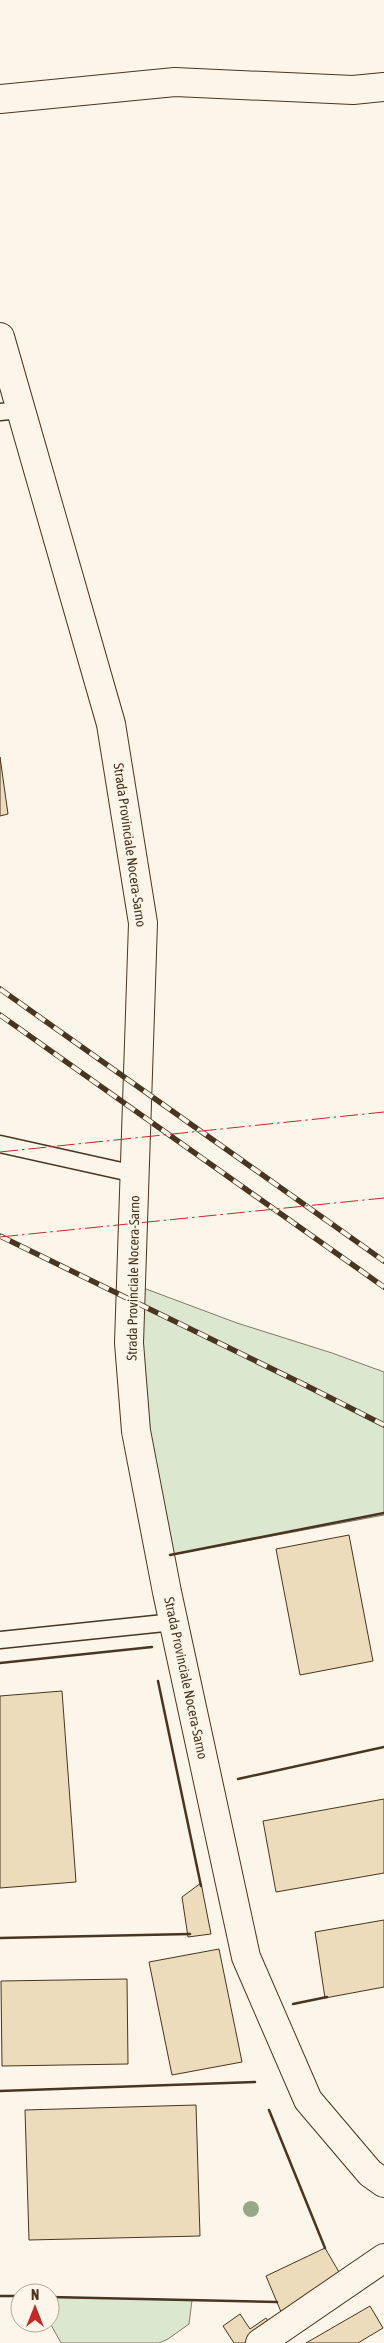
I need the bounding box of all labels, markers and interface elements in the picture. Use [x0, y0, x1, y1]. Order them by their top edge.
street label: Strada Provinciale Nocera-Sarno [111, 762, 149, 928]
street label: Strada Provinciale Nocera-Sarno [124, 1195, 142, 1361]
street label: Strada Provinciale Nocera-Sarno [161, 1595, 211, 1761]
north arrow [10, 2283, 60, 2333]
text: N [31, 2287, 39, 2303]

